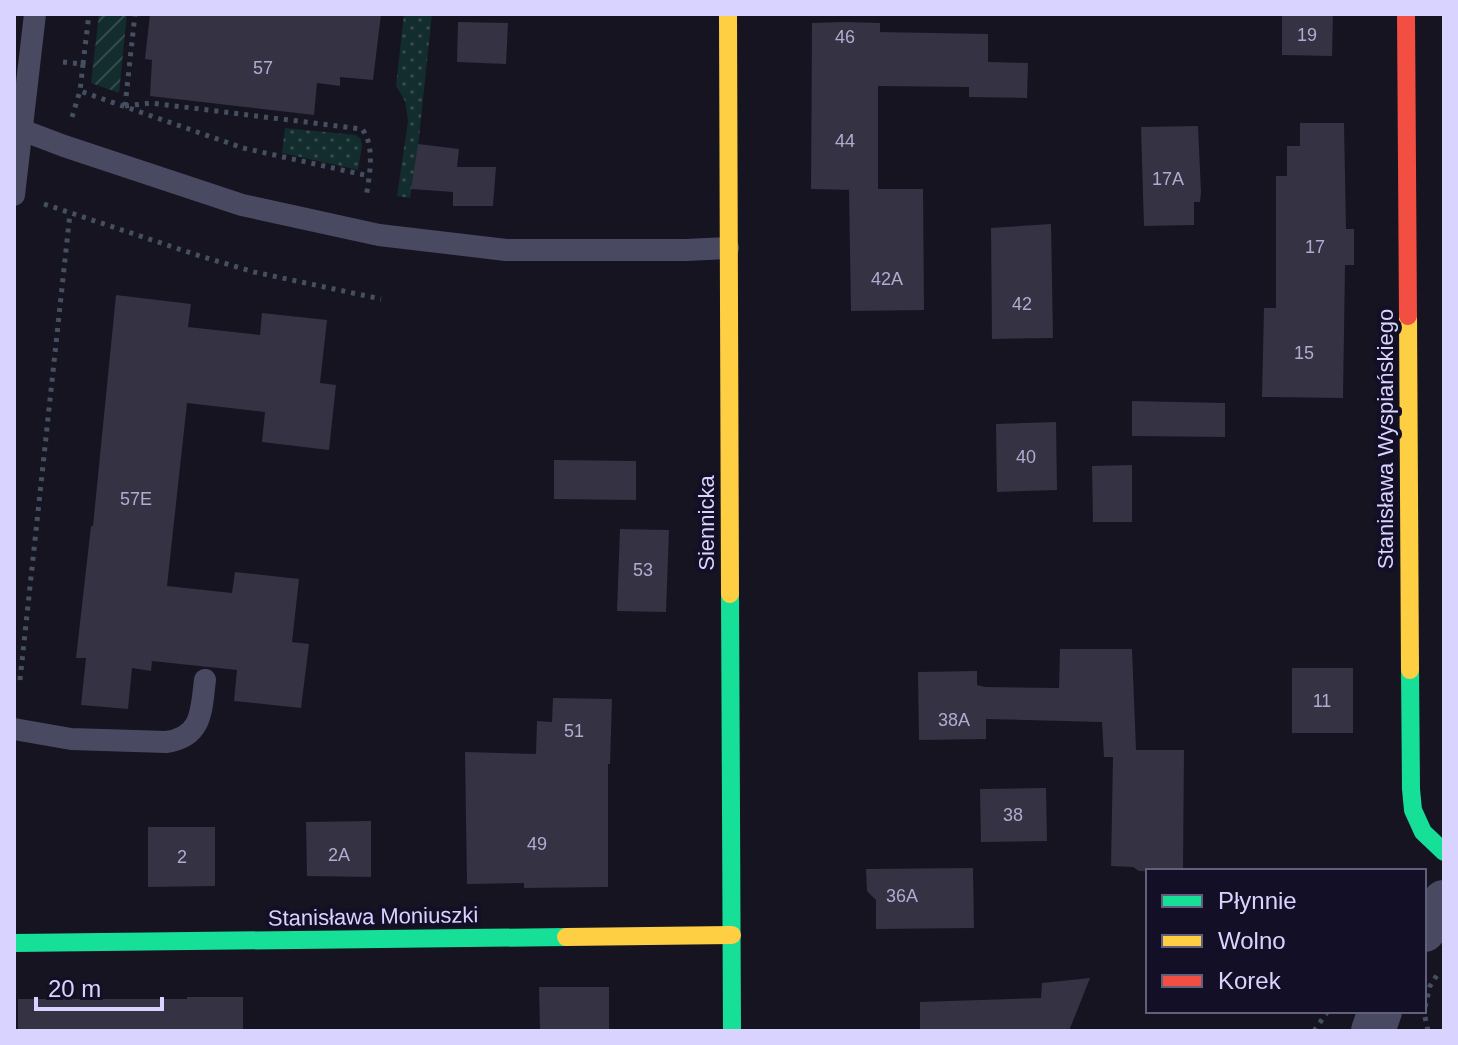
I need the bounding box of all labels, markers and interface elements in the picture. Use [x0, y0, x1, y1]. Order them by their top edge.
house number: 19 [1297, 25, 1317, 45]
house number: 46 [835, 27, 855, 47]
house number: 57 [253, 58, 273, 78]
house number: 44 [835, 131, 855, 151]
house number: 17A [1152, 169, 1184, 189]
house number: 17 [1305, 237, 1325, 257]
house number: 42A [871, 269, 903, 289]
house number: 42 [1012, 294, 1032, 314]
street label: Stanisława Wyspiańskiego [1373, 309, 1398, 569]
house number: 15 [1294, 343, 1314, 363]
house number: 40 [1016, 447, 1036, 467]
street label: Siennicka [694, 475, 719, 571]
house number: 57E [120, 489, 152, 509]
house number: 53 [633, 560, 653, 580]
house number: 11 [1313, 691, 1331, 711]
house number: 38A [938, 710, 970, 730]
house number: 51 [564, 721, 584, 741]
house number: 38 [1003, 805, 1023, 825]
house number: 49 [527, 834, 547, 854]
house number: 2A [328, 845, 350, 865]
house number: 2 [177, 847, 187, 867]
legend [1146, 869, 1426, 1013]
house number: 36A [886, 886, 918, 906]
text: Płynnie [1218, 887, 1297, 914]
street label: Stanisława Moniuszki [268, 902, 478, 931]
text: Wolno [1218, 927, 1286, 954]
scale bar [36, 961, 162, 1011]
text: Korek [1218, 967, 1282, 994]
text: 20 m [48, 975, 101, 1002]

